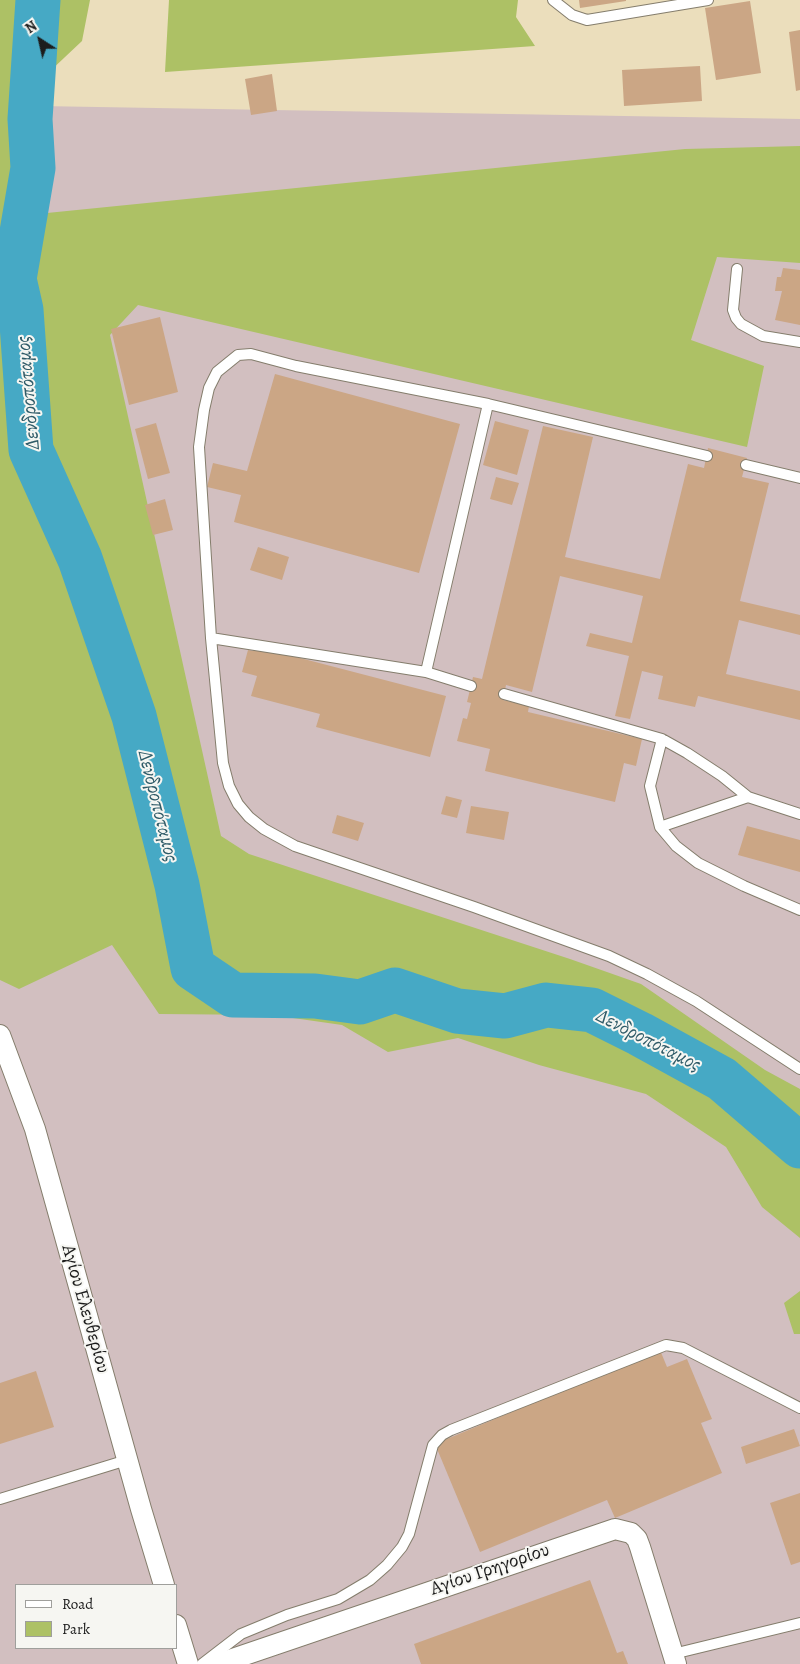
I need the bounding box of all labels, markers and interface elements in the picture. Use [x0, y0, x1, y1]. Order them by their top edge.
north arrow [15, 15, 65, 65]
text: N [21, 17, 41, 38]
water label: Δενδροπόταμος [12, 335, 46, 451]
water label: Δενδροπόταμος [132, 748, 182, 864]
water label: Δενδροπόταμος [592, 1004, 704, 1078]
street label: Αγίου Ελευθερίου [56, 1242, 114, 1376]
street label: Αγίου Γρηγορίου [427, 1539, 553, 1601]
legend [15, 1584, 178, 1649]
text: Road [62, 1594, 93, 1614]
text: Park [62, 1619, 90, 1639]

